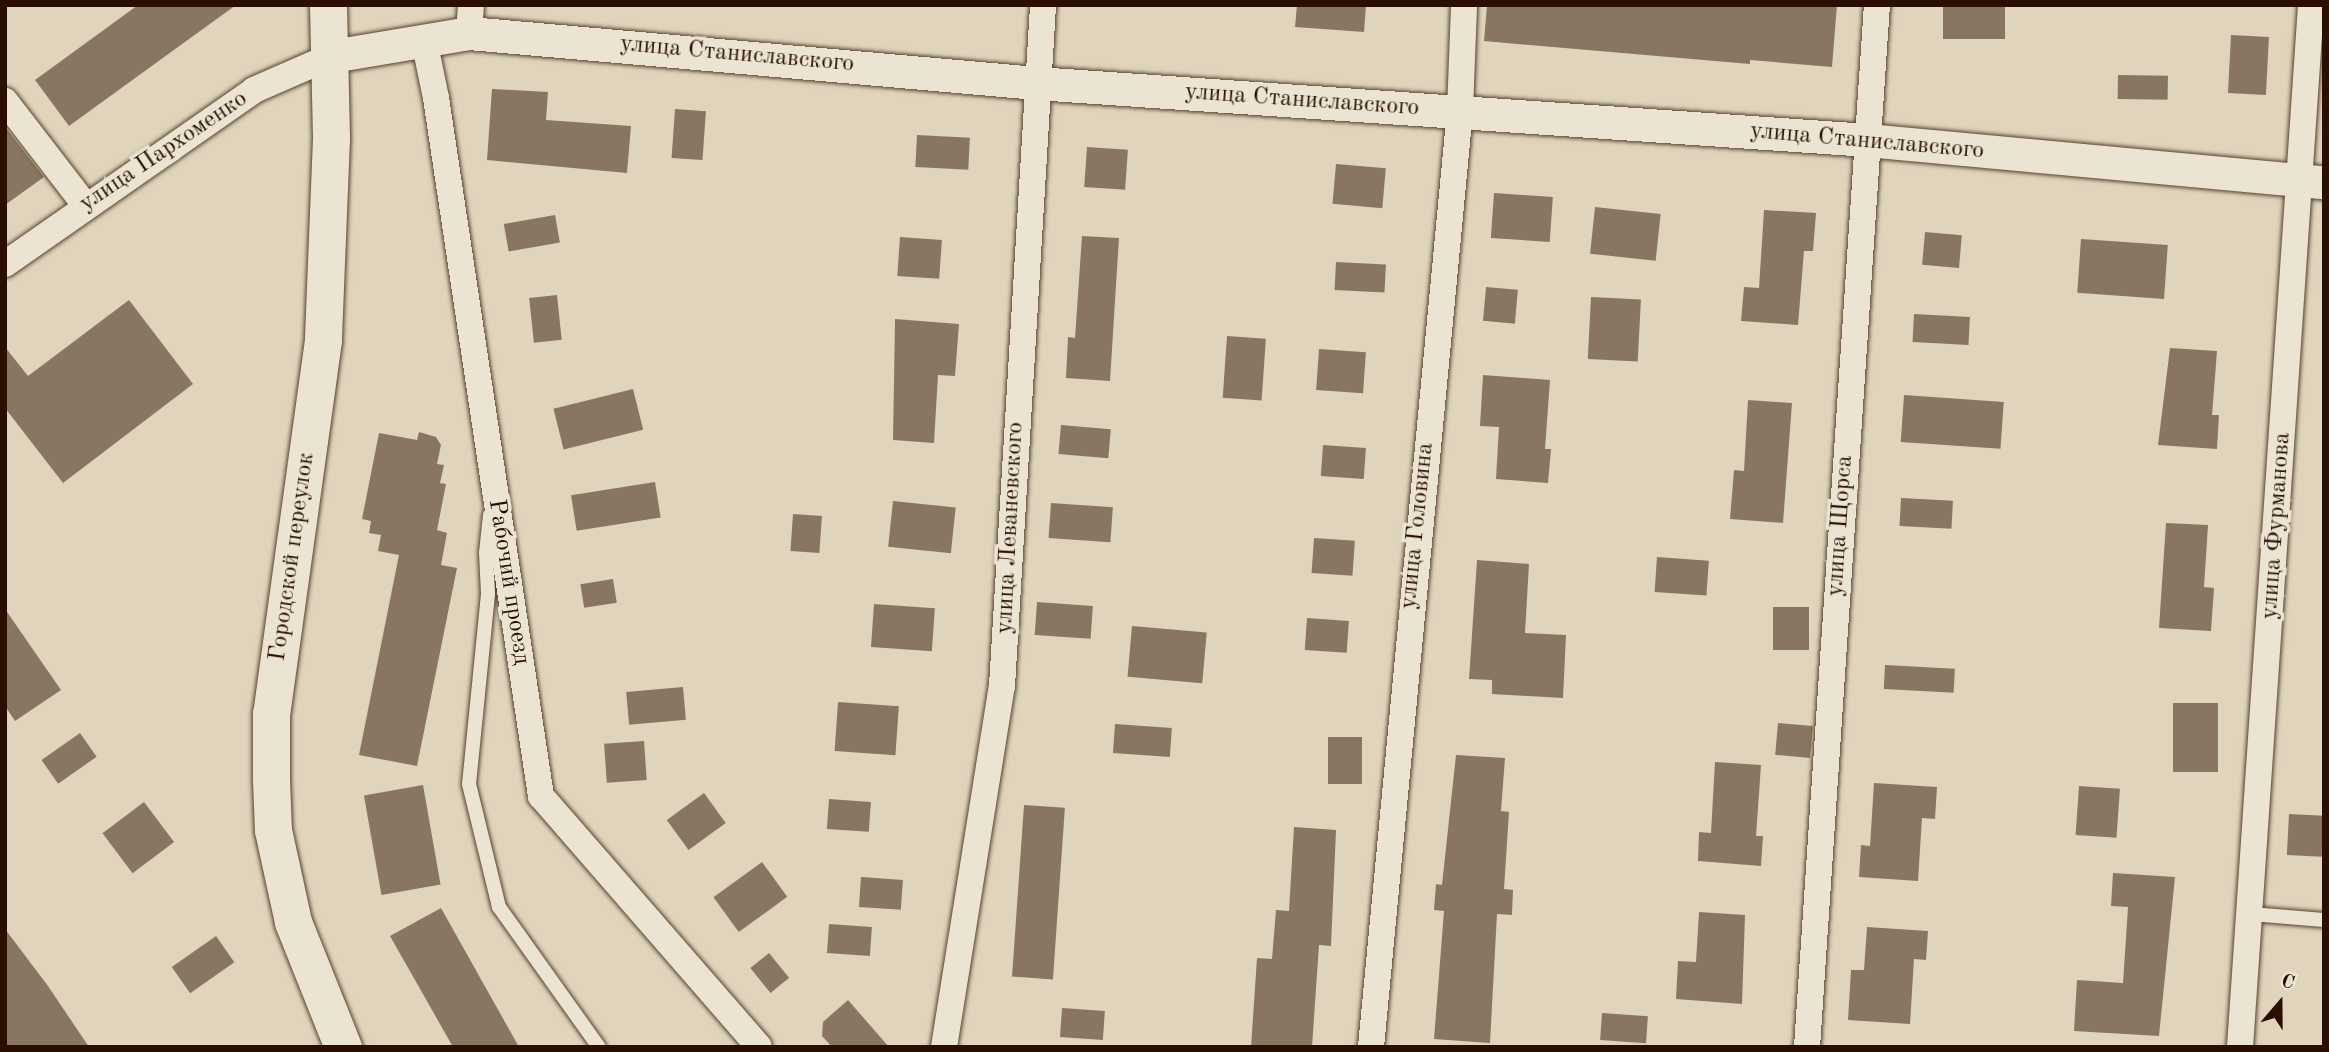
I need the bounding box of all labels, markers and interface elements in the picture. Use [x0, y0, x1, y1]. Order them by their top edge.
street label: улица Станиславского [619, 30, 855, 80]
street label: улица Станиславского [1184, 78, 1420, 124]
street label: улица Пархоменко [74, 85, 254, 219]
street label: улица Станиславского [1749, 117, 1985, 167]
street label: улица Леваневского [991, 421, 1031, 635]
street label: улица Фурманова [2256, 431, 2298, 621]
street label: улица Головина [1395, 441, 1441, 611]
street label: Городской переулок [264, 451, 322, 663]
street label: улица Щорса [1822, 454, 1860, 598]
street label: Рабочий проезд [481, 497, 535, 667]
north arrow [2245, 968, 2315, 1038]
text: С [2278, 972, 2296, 994]

